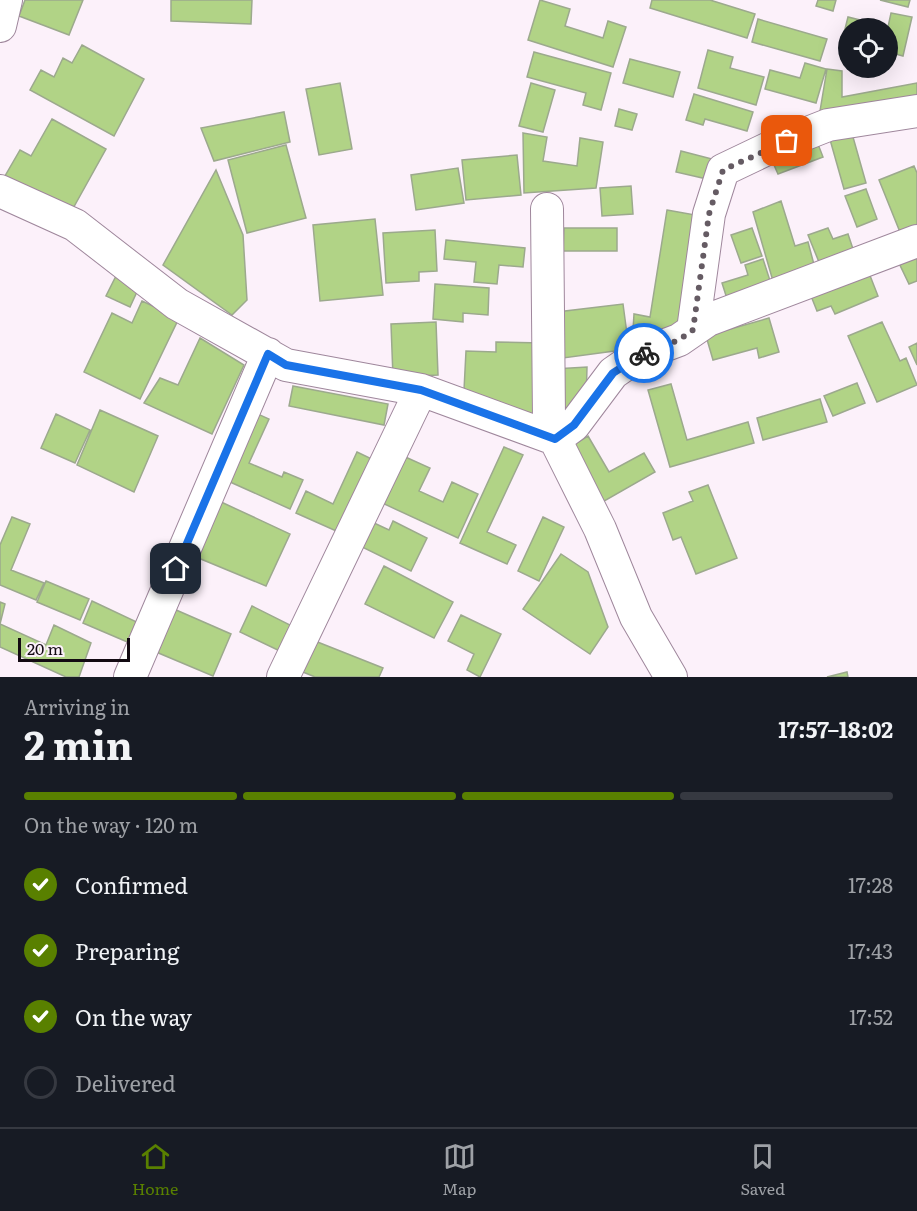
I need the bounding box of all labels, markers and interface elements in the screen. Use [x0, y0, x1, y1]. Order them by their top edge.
map controls [838, 18, 898, 78]
button: locate [838, 18, 898, 78]
pin [761, 115, 812, 166]
icon: bag [770, 124, 803, 157]
courier [614, 323, 674, 383]
icon: bike [628, 337, 661, 370]
pin [150, 543, 201, 594]
icon: home [159, 552, 192, 585]
scale bar [18, 635, 130, 662]
text: 20 m [27, 636, 63, 660]
text: Arriving in [24, 691, 130, 721]
text: 17:57–18:02 [778, 712, 893, 745]
text: 2 min [24, 714, 133, 772]
text: On the way · 120 m [24, 809, 198, 839]
icon: check [24, 868, 57, 901]
text: Confirmed [75, 868, 188, 901]
text: 17:28 [848, 869, 893, 899]
icon: check [24, 934, 57, 967]
text: Preparing [75, 934, 179, 967]
text: 17:43 [848, 935, 893, 965]
icon: check [24, 1000, 57, 1033]
text: On the way [75, 1000, 192, 1033]
text: 17:52 [849, 1001, 893, 1031]
text: Delivered [75, 1066, 176, 1099]
tab: Home [132, 1140, 178, 1200]
tab: Map [442, 1140, 476, 1200]
tab: Saved [740, 1140, 785, 1200]

